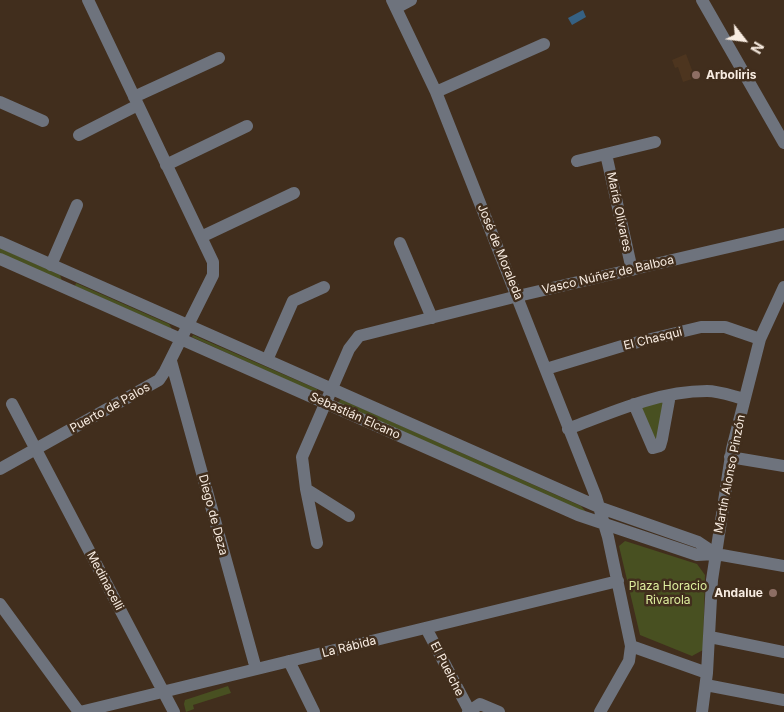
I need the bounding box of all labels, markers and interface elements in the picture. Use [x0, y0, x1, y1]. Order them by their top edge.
north arrow [719, 15, 769, 65]
text: N [747, 39, 767, 57]
place label: Arboliris [706, 68, 756, 82]
marker: Arboliris [690, 69, 702, 81]
street label: María Olivares [603, 171, 635, 253]
street label: José de Moraleda [474, 202, 526, 302]
street label: Vasco Núñez de Balboa [541, 253, 675, 297]
street label: El Chasqui [622, 325, 684, 353]
street label: Puerto de Palos [67, 380, 153, 436]
street label: Sebastián Elcano [308, 390, 402, 442]
street label: Martín Alonso Pinzón [711, 414, 749, 534]
street label: Diego de Deza [195, 473, 231, 557]
street label: Medinacelli [84, 549, 126, 613]
park label: Plaza Horacio Rivarola [629, 579, 707, 607]
place label: Andalue [714, 586, 763, 600]
marker: Andalue [767, 587, 779, 599]
street label: La Rábida [320, 633, 378, 661]
street label: El Puelche [427, 639, 467, 699]

